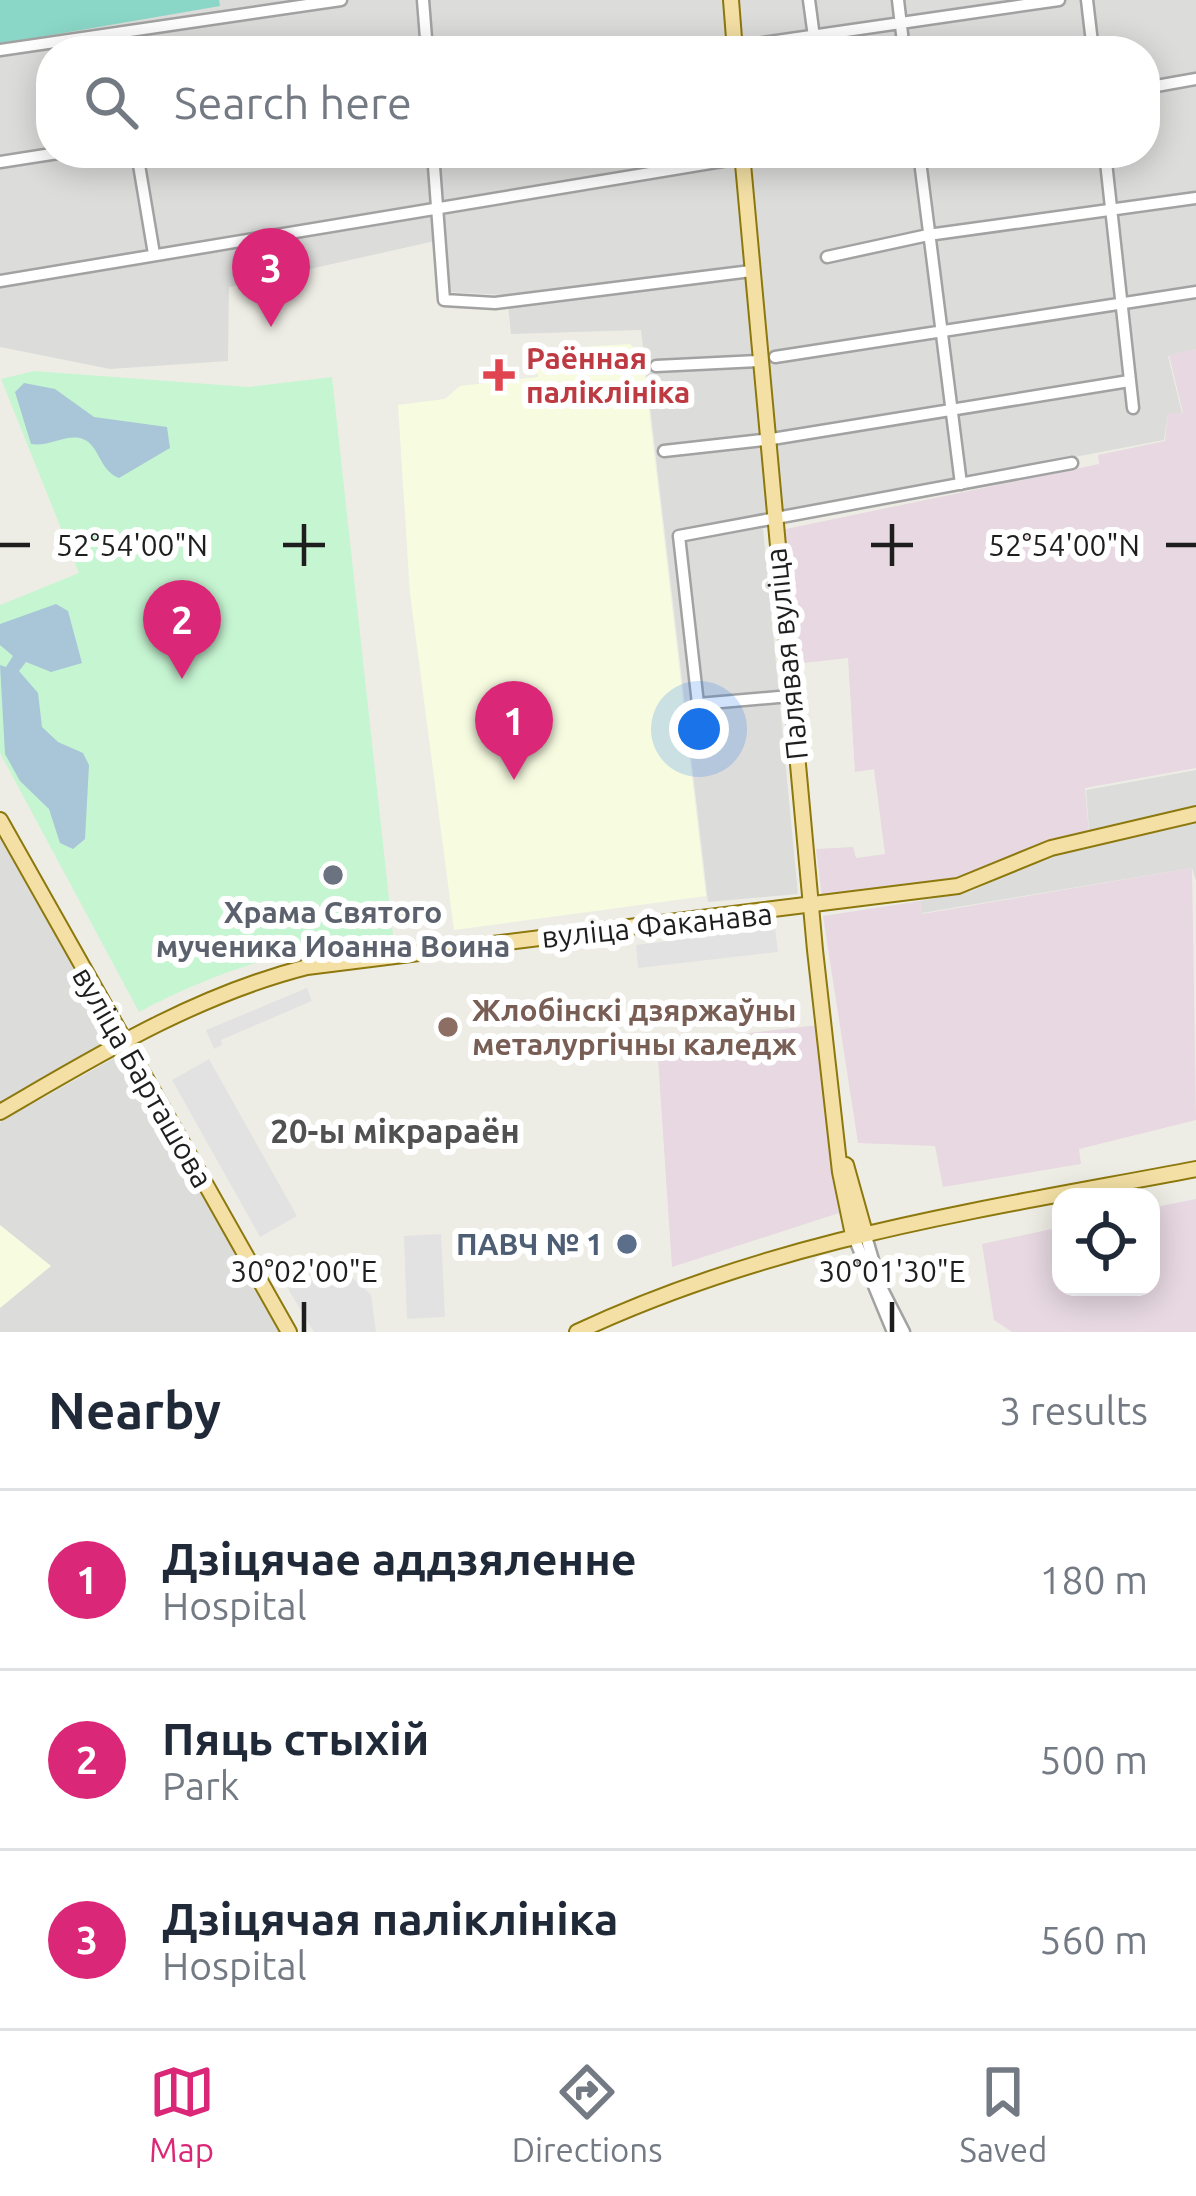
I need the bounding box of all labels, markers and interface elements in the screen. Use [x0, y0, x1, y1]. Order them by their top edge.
search box [36, 36, 1160, 168]
icon: search [78, 69, 144, 135]
text: Search here [174, 77, 412, 128]
pin: 3 [232, 228, 310, 327]
place label: Раённая паліклініка [526, 341, 690, 409]
marker: Раённая паліклініка [483, 359, 515, 391]
text: 52°54'00"N [56, 528, 208, 562]
text: 52°54'00"N [988, 528, 1140, 562]
street label: Палявая вуліца [758, 546, 814, 762]
pin: 2 [143, 580, 221, 679]
pin: 1 [475, 681, 553, 780]
your location [669, 699, 729, 759]
marker: Храма Святого мученика Иоанна Воина [320, 862, 346, 888]
place label: Храма Святого мученика Иоанна Воина [156, 895, 510, 963]
street label: вуліца Факанава [540, 896, 774, 954]
street label: вуліца Барташова [66, 961, 220, 1193]
place label: Жлобінскі дзяржаўны металургічны каледж [472, 993, 797, 1061]
marker: Жлобінскі дзяржаўны металургічны каледж [435, 1014, 461, 1040]
district label: 20-ы мікрараён [270, 1112, 520, 1149]
map controls [1052, 1188, 1160, 1296]
button: locate [1052, 1188, 1160, 1296]
place label: ПАВЧ № 1 [456, 1227, 603, 1261]
marker: ПАВЧ № 1 [614, 1231, 640, 1257]
text: 30°02'00"E [230, 1254, 378, 1288]
text: 30°01'30"E [818, 1254, 966, 1288]
text: Nearby [48, 1381, 221, 1439]
text: 3 results [999, 1389, 1148, 1432]
text: Дзіцячае аддзяленне [162, 1533, 637, 1584]
text: 1 [76, 1558, 98, 1601]
text: 180 m [1039, 1558, 1148, 1601]
text: Hospital [162, 1584, 307, 1627]
text: Пяць стыхій [162, 1713, 429, 1764]
text: 2 [76, 1738, 98, 1781]
text: 500 m [1039, 1738, 1148, 1781]
text: Park [162, 1764, 240, 1807]
text: Дзіцячая паліклініка [162, 1893, 618, 1944]
text: 3 [76, 1918, 98, 1961]
text: 560 m [1039, 1918, 1148, 1961]
text: Hospital [162, 1944, 307, 1987]
tab: Map [149, 2059, 215, 2168]
tab: Directions [512, 2059, 662, 2168]
tab: Saved [960, 2059, 1047, 2168]

